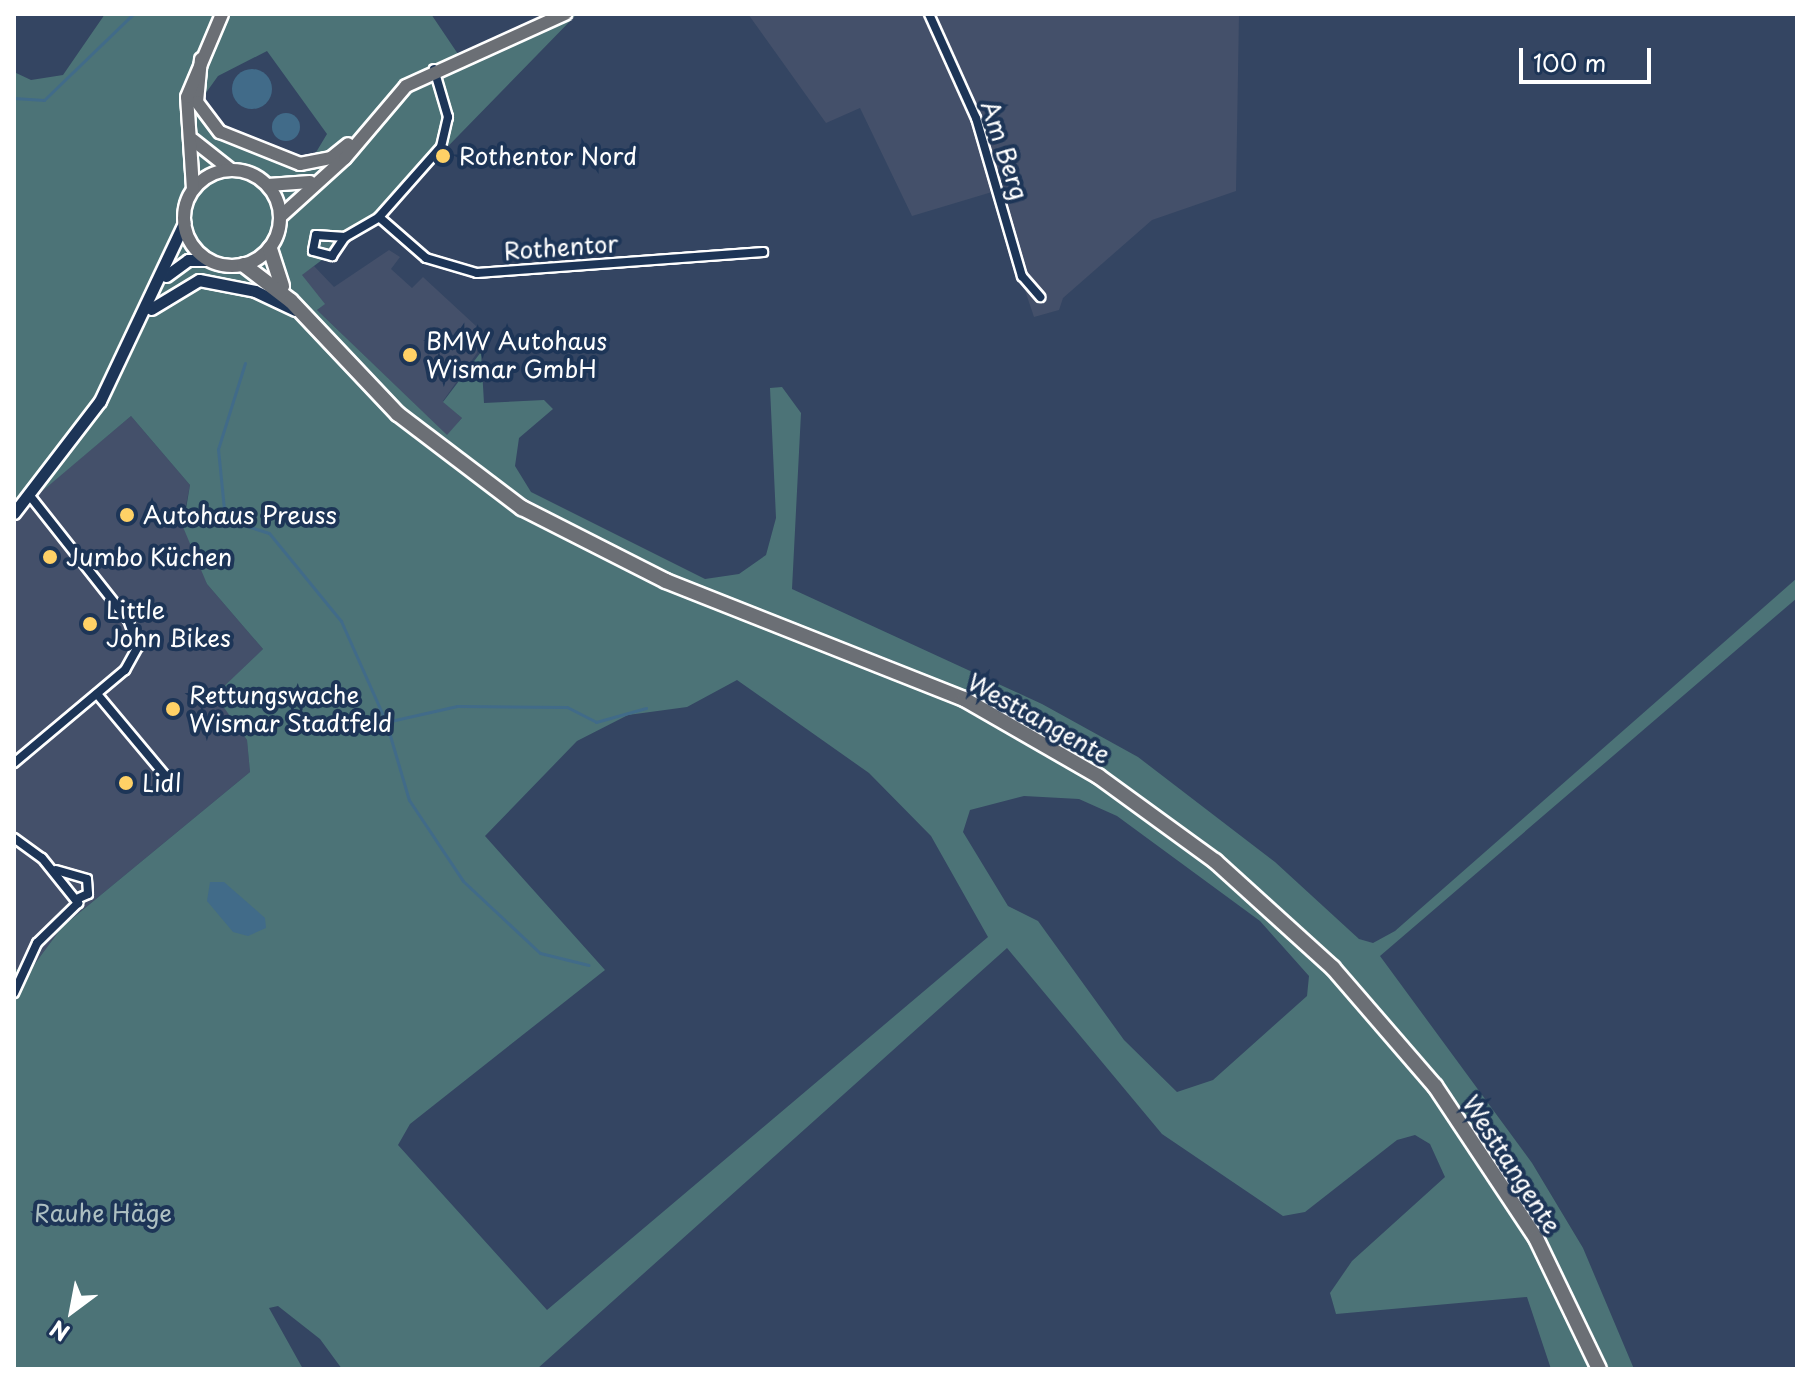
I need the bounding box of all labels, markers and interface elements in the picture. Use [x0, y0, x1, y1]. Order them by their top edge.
scale bar [1523, 32, 1655, 82]
text: 100 m [1533, 44, 1606, 80]
street label: Am Berg [976, 97, 1034, 203]
place label: Rothentor Nord [459, 142, 640, 170]
marker: Rothentor Nord [434, 147, 452, 165]
street label: Rothentor [503, 229, 619, 265]
place label: BMW Autohaus Wismar GmbH [426, 327, 607, 383]
marker: BMW Autohaus Wismar GmbH [401, 346, 419, 364]
place label: Autohaus Preuss [143, 501, 334, 529]
marker: Autohaus Preuss [118, 506, 136, 524]
place label: Jumbo Küchen [66, 543, 233, 571]
marker: Jumbo Küchen [41, 548, 59, 566]
place label: Little John Bikes [106, 596, 232, 652]
marker: Little John Bikes [81, 615, 99, 633]
street label: Westtangente [963, 667, 1115, 769]
place label: Rettungswache Wismar Stadtfeld [189, 681, 393, 737]
marker: Rettungswache Wismar Stadtfeld [164, 700, 182, 718]
place label: Lidl [142, 769, 182, 797]
marker: Lidl [117, 774, 135, 792]
street label: Westtangente [1457, 1090, 1567, 1238]
park label: Rauhe Häge [33, 1199, 173, 1227]
north arrow [32, 1271, 112, 1351]
text: N [43, 1313, 75, 1350]

